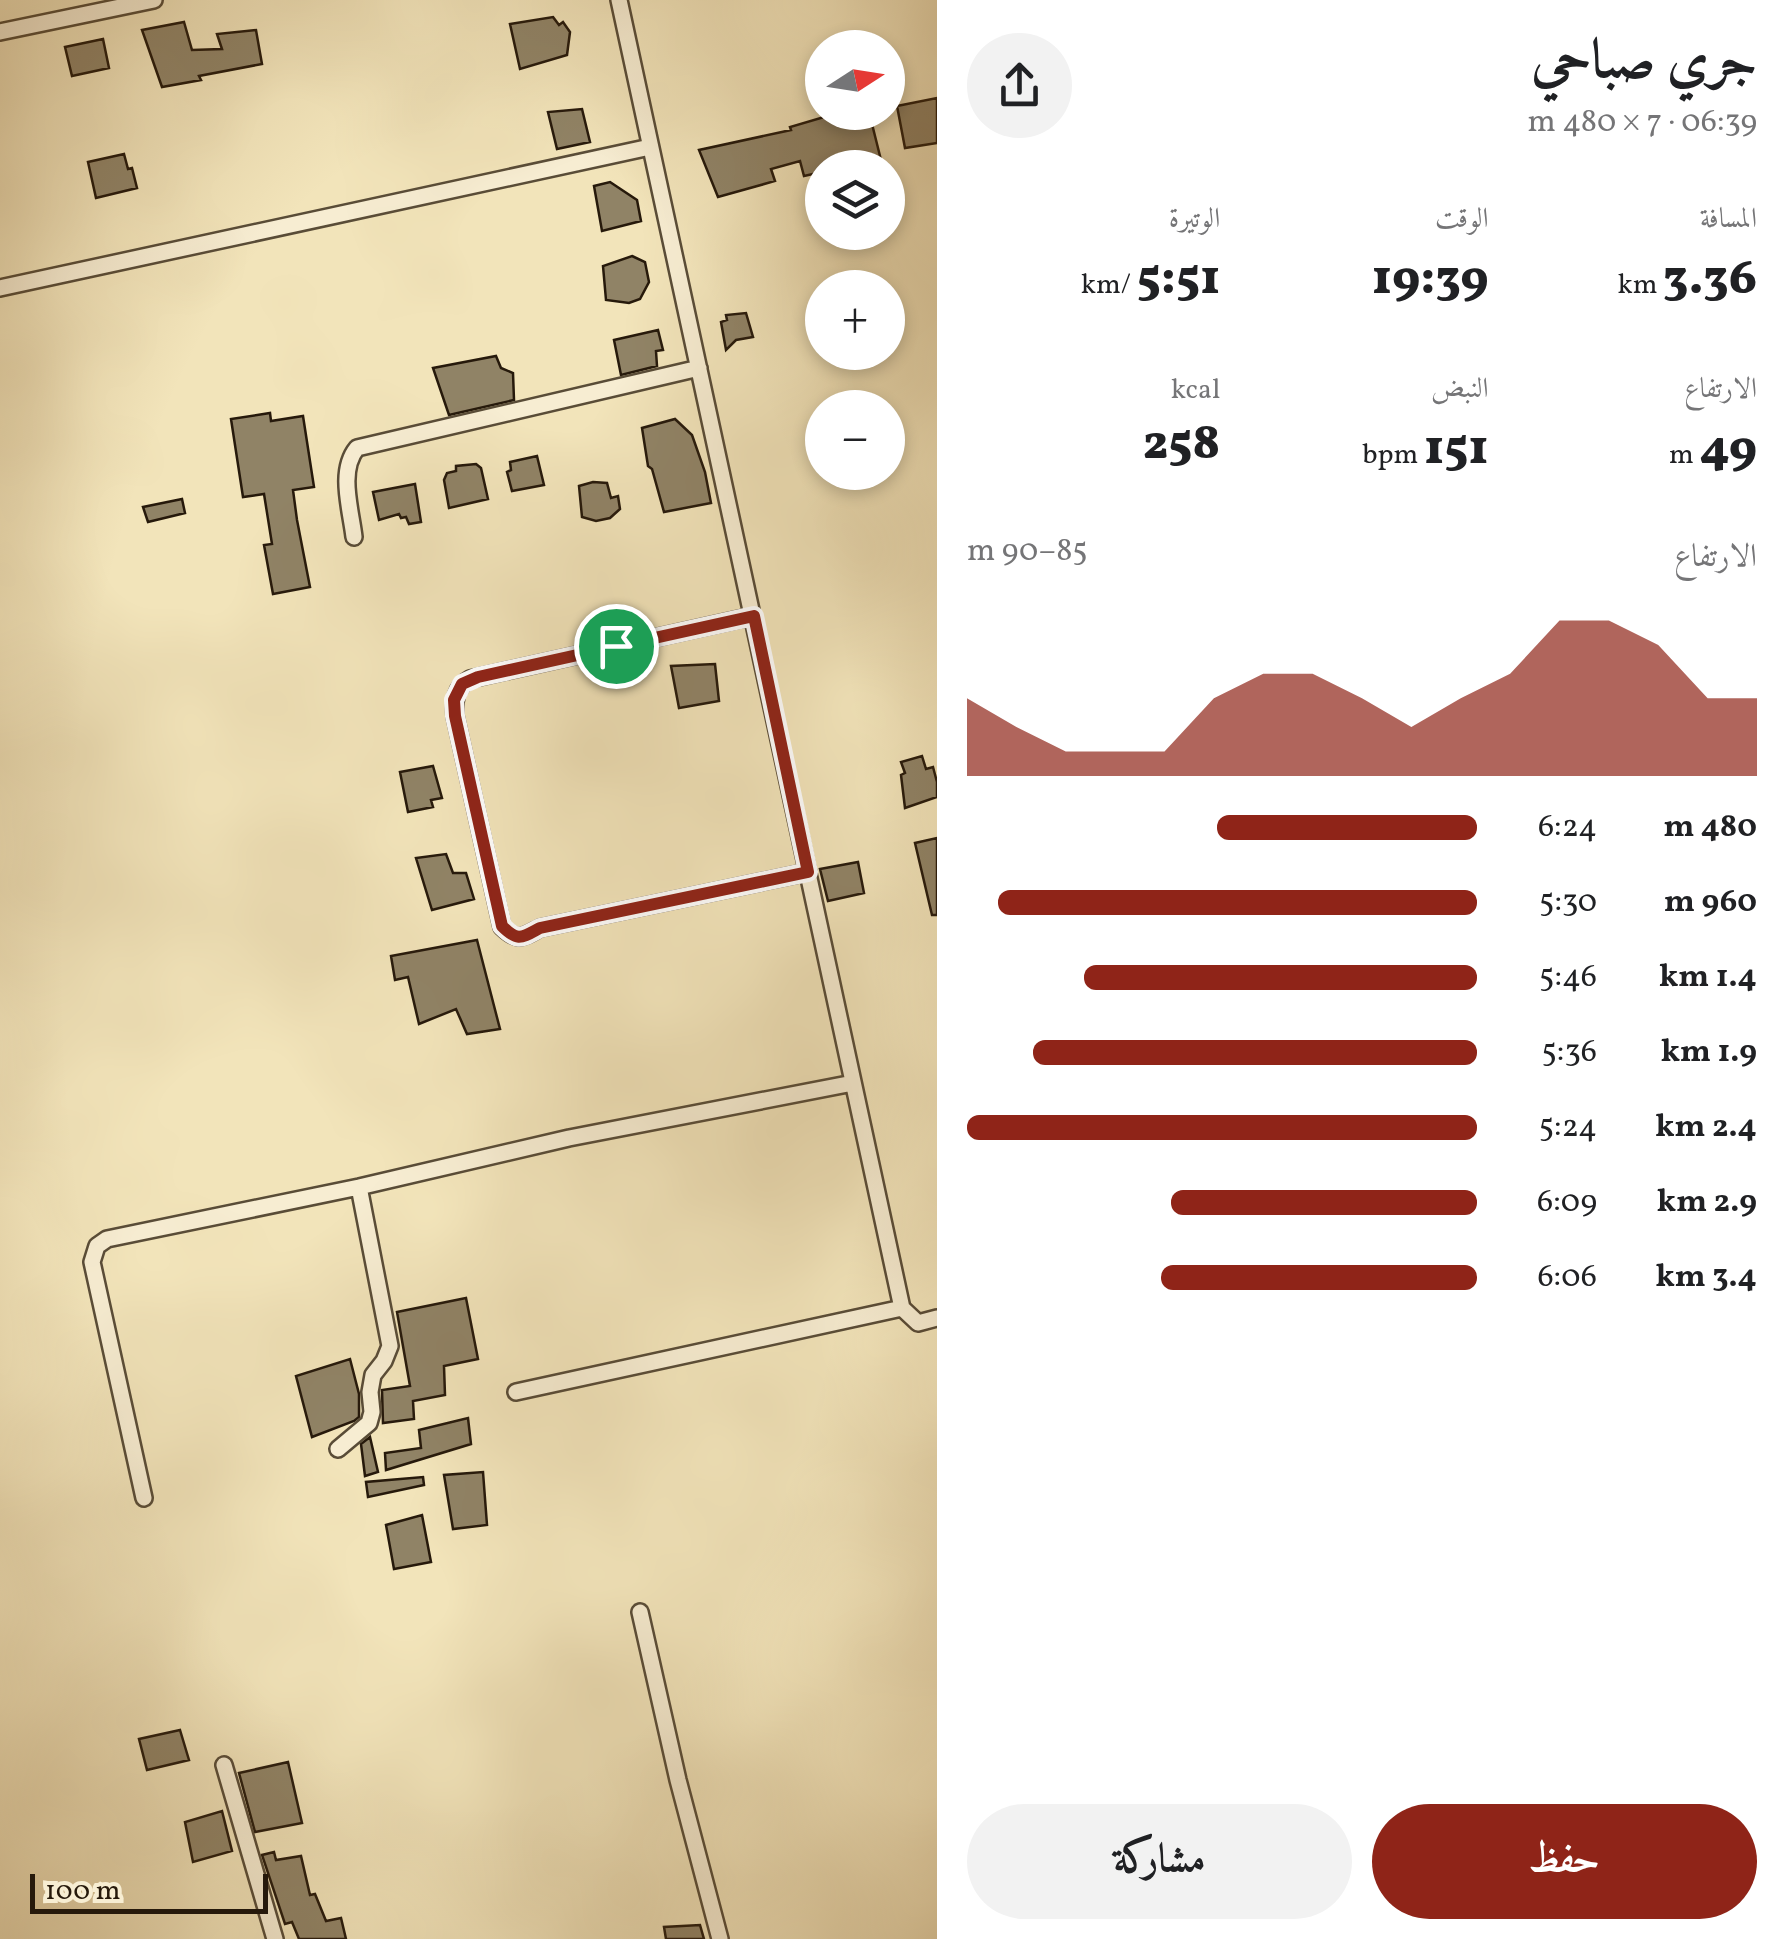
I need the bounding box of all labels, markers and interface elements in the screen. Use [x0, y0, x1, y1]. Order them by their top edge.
text: جري صباحي [1531, 25, 1757, 101]
north arrow [805, 30, 905, 130]
map controls [805, 30, 905, 490]
button: share [967, 33, 1072, 138]
text: 06:39 · 7 × 480 m [1528, 101, 1757, 145]
button: layers [805, 150, 905, 250]
text: الوتيرة [1169, 200, 1220, 239]
text: الوقت [1435, 200, 1489, 239]
text: المسافة [1700, 200, 1757, 239]
text: 5:51 [1137, 245, 1220, 315]
text: 19:39 [1372, 245, 1489, 315]
text: 3.36 [1663, 245, 1757, 315]
text: /km [1081, 266, 1137, 305]
text: km [1617, 266, 1663, 305]
button: + [805, 270, 905, 370]
text: النبض [1431, 370, 1489, 409]
text: الارتفاع [1684, 370, 1757, 409]
text: kcal [1171, 371, 1220, 410]
button: − [805, 390, 905, 490]
text: 258 [1143, 410, 1220, 480]
text: 151 [1424, 415, 1489, 485]
text: 49 [1699, 415, 1757, 485]
text: bpm [1362, 436, 1424, 475]
text: m [1669, 436, 1699, 475]
text: 85–90 m [967, 530, 1088, 574]
text: الارتفاع [1674, 536, 1757, 580]
pin [574, 604, 659, 689]
icon: arrive [589, 619, 644, 674]
text: 6:24 [1538, 806, 1597, 850]
text: 480 m [1663, 806, 1757, 850]
text: 5:30 [1539, 881, 1597, 925]
text: 960 m [1664, 881, 1757, 925]
text: 5:46 [1539, 956, 1597, 1000]
text: 1.4 km [1659, 956, 1757, 1000]
text: 5:36 [1541, 1031, 1597, 1075]
text: 1.9 km [1661, 1031, 1757, 1075]
text: 5:24 [1539, 1106, 1597, 1150]
text: 2.4 km [1655, 1106, 1757, 1150]
text: 6:09 [1537, 1181, 1597, 1225]
text: 2.9 km [1657, 1181, 1757, 1225]
text: 6:06 [1537, 1256, 1597, 1300]
text: 3.4 km [1655, 1256, 1757, 1300]
button: مشاركة [967, 1804, 1352, 1919]
button: حفظ [1372, 1804, 1757, 1919]
scale bar [30, 1869, 268, 1914]
text: 100 m [45, 1872, 120, 1911]

